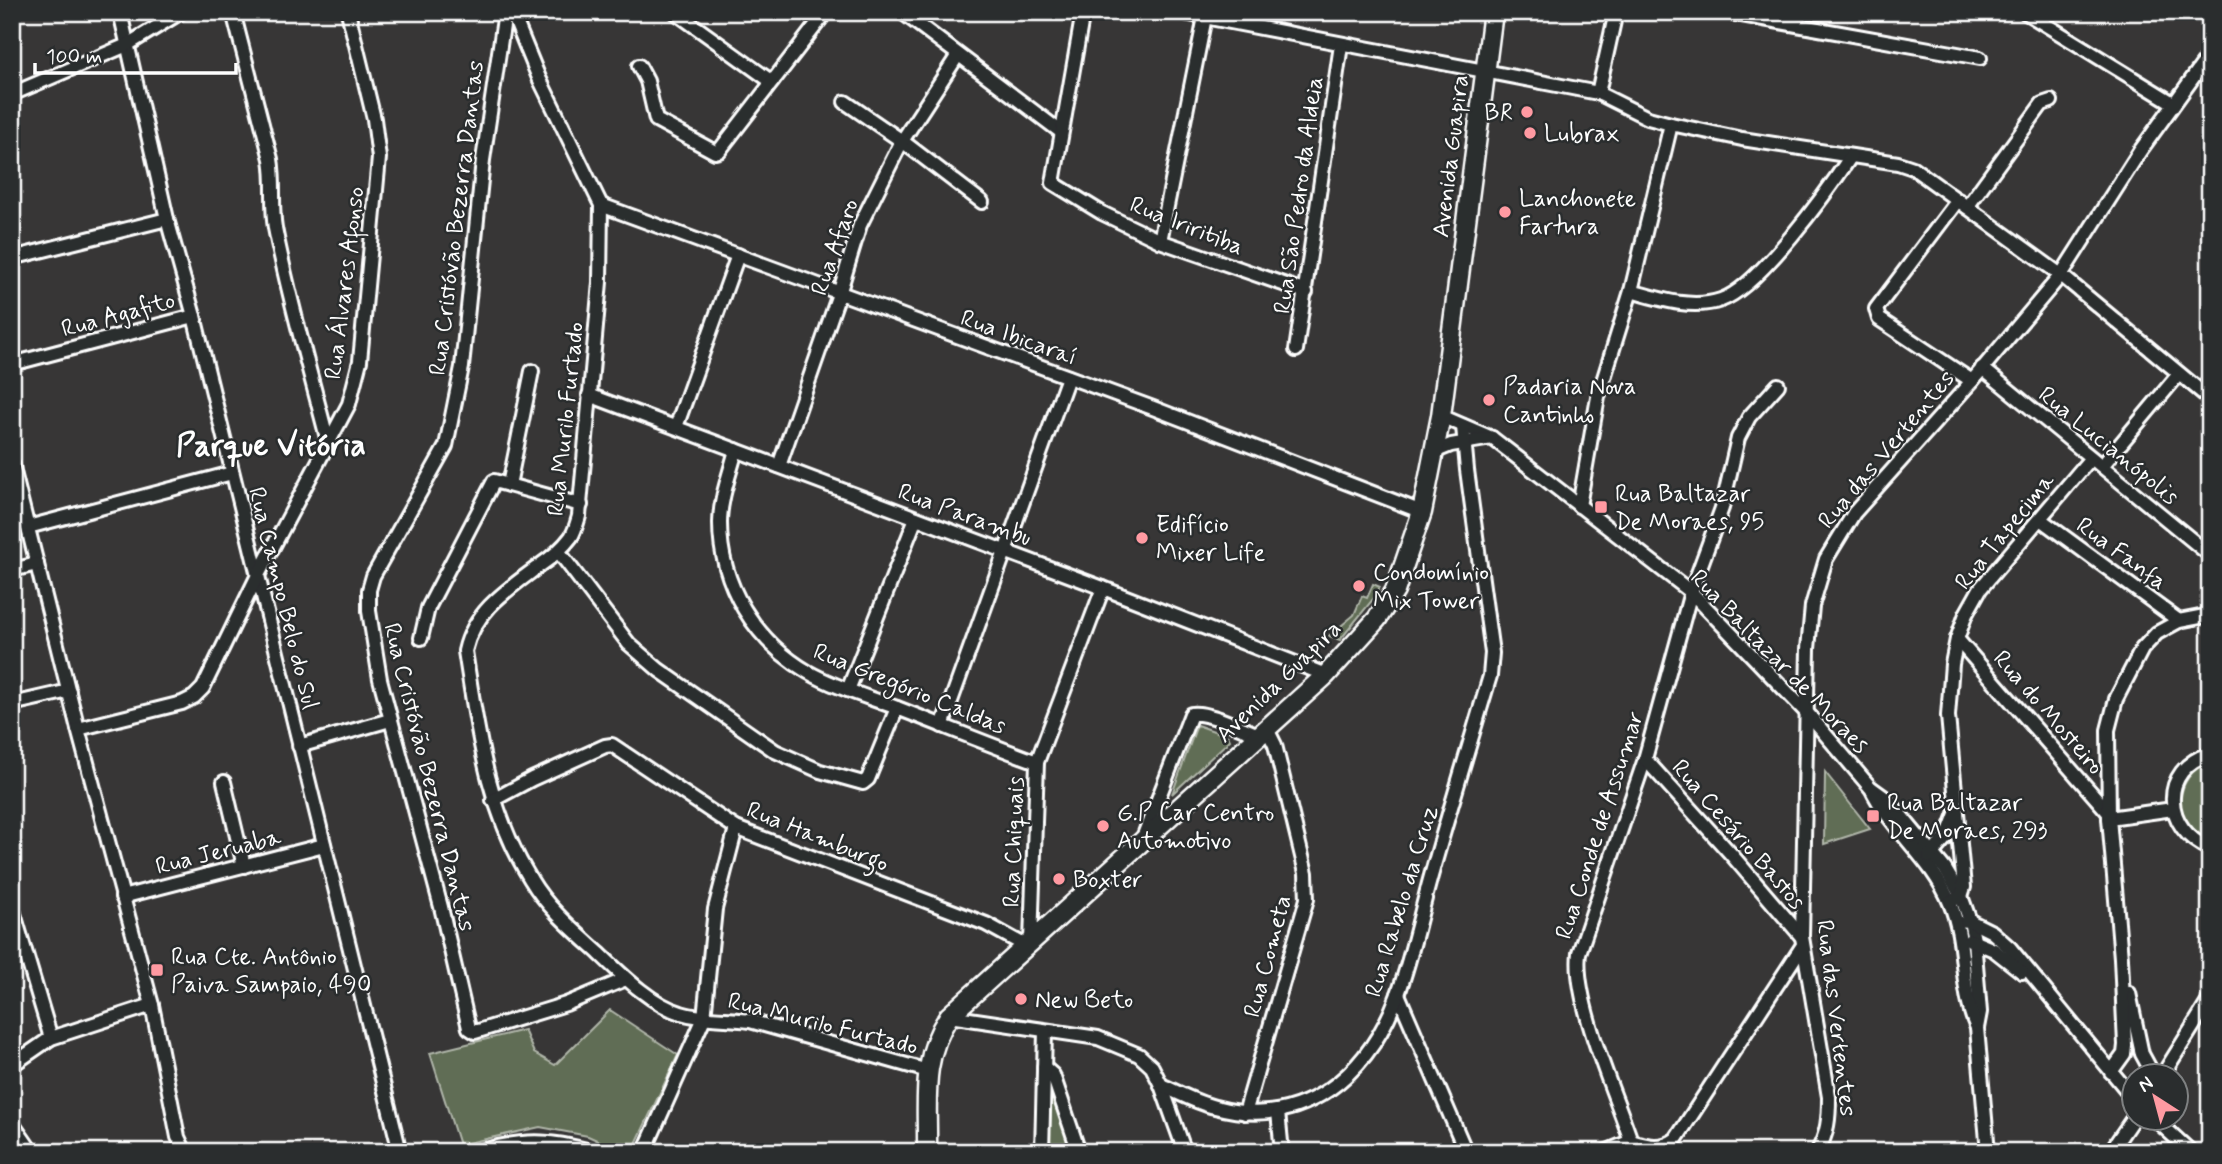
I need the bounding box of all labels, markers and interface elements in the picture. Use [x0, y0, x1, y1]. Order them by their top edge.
scale bar [35, 32, 236, 76]
text: 100 m [46, 43, 102, 71]
street label: Rua Cristóvão Bezerra Dantas [423, 59, 492, 377]
street label: Avenida Guapira [1426, 73, 1477, 239]
street label: Rua São Pedro da Aldeia [1267, 75, 1331, 316]
place label: BR [1484, 98, 1513, 129]
marker: BR [1519, 104, 1535, 120]
place label: Lubrax [1544, 119, 1620, 150]
marker: Lubrax [1522, 125, 1538, 141]
place label: Lanchonete Fartura [1519, 184, 1636, 243]
street label: Rua Álvares Afonso [317, 185, 375, 382]
street label: Rua Iriritiba [1125, 189, 1248, 263]
street label: Rua Afaro [804, 195, 866, 300]
marker: Lanchonete Fartura [1497, 204, 1513, 220]
street label: Rua Agafito [58, 285, 179, 346]
street label: Rua Ibicaraí [956, 303, 1081, 374]
street label: Rua Murilo Furtado [541, 321, 592, 518]
street label: Rua das Vertentes [1812, 364, 1963, 536]
place label: Padaria Nova Cantinho [1503, 372, 1636, 431]
street label: Rua Lucianópolis [2031, 380, 2185, 513]
marker: Padaria Nova Cantinho [1481, 392, 1497, 408]
district label: Parque Vitória [176, 425, 366, 468]
street label: Rua Tapecima [1948, 466, 2062, 597]
street label: Rua Parambu [893, 477, 1036, 554]
place label: Rua Baltazar De Moraes, 95 [1615, 479, 1764, 538]
street label: Rua Campo Belo do Sul [240, 484, 325, 713]
marker: Rua Baltazar De Moraes, 95 [1593, 499, 1609, 515]
place label: Edifício Mixer Life [1156, 510, 1266, 569]
street label: Rua Fanfa [2069, 511, 2173, 598]
marker: Edifício Mixer Life [1134, 530, 1150, 546]
place label: Condomínio Mix Tower [1373, 558, 1489, 617]
street label: Rua Baltazar de Moraes [1683, 563, 1875, 761]
marker: Condomínio Mix Tower [1351, 578, 1367, 594]
street label: Avenida Guapira [1209, 614, 1349, 750]
street label: Rua Cristóvão Bezerra Dantas [375, 620, 482, 935]
street label: Rua Gregório Caldas [808, 637, 1011, 744]
street label: Rua do Mosteiro [1985, 644, 2110, 782]
street label: Rua Conde de Assumar [1549, 708, 1652, 943]
street label: Rua Cesário Bastos [1664, 753, 1812, 917]
street label: Rua Chiquais [997, 776, 1032, 908]
place label: Rua Baltazar De Moraes, 293 [1887, 788, 2048, 847]
street label: Rua Hamburgo [741, 795, 893, 883]
place label: G.P Car Centro Automotivo [1117, 798, 1274, 857]
street label: Rua Rabelo da Cruz [1359, 802, 1446, 1001]
marker: Rua Baltazar De Moraes, 293 [1865, 808, 1881, 824]
marker: G.P Car Centro Automotivo [1095, 818, 1111, 834]
street label: Rua Jeruaba [152, 822, 285, 883]
place label: Boxter [1073, 865, 1143, 896]
marker: Boxter [1051, 871, 1067, 887]
street label: Rua Cometa [1237, 892, 1300, 1021]
street label: Rua das Vertentes [1808, 918, 1863, 1119]
place label: Rua Cte. Antônio Paiva Sampaio, 490 [171, 942, 371, 1001]
marker: Rua Cte. Antônio Paiva Sampaio, 490 [149, 962, 165, 978]
place label: New Beto [1035, 985, 1133, 1016]
street label: Rua Murilo Furtado [724, 986, 921, 1063]
marker: New Beto [1013, 991, 1029, 1007]
north arrow [2120, 1062, 2190, 1132]
text: N [2133, 1071, 2158, 1098]

